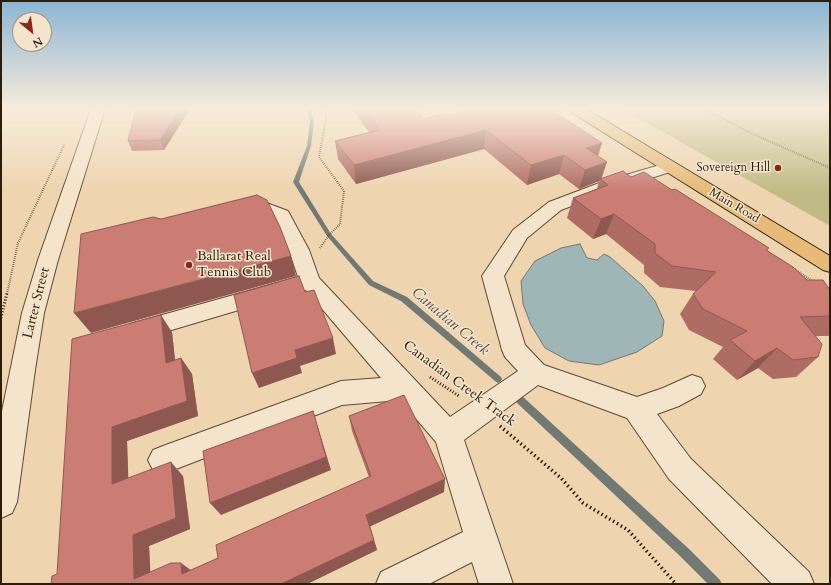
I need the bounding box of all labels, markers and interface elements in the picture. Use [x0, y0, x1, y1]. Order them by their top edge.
north arrow [12, 12, 52, 52]
text: N [30, 33, 45, 51]
place label: Sovereign Hill [696, 161, 770, 175]
marker: Sovereign Hill [773, 163, 783, 173]
street label: Main Road [706, 185, 762, 227]
place label: Ballarat Real Tennis Club [197, 249, 271, 282]
marker: Ballarat Real Tennis Club [184, 260, 194, 270]
street label: Larter Street [20, 266, 54, 340]
water label: Canadian Creek [408, 284, 492, 360]
street label: Canadian Creek Track [399, 338, 519, 430]

